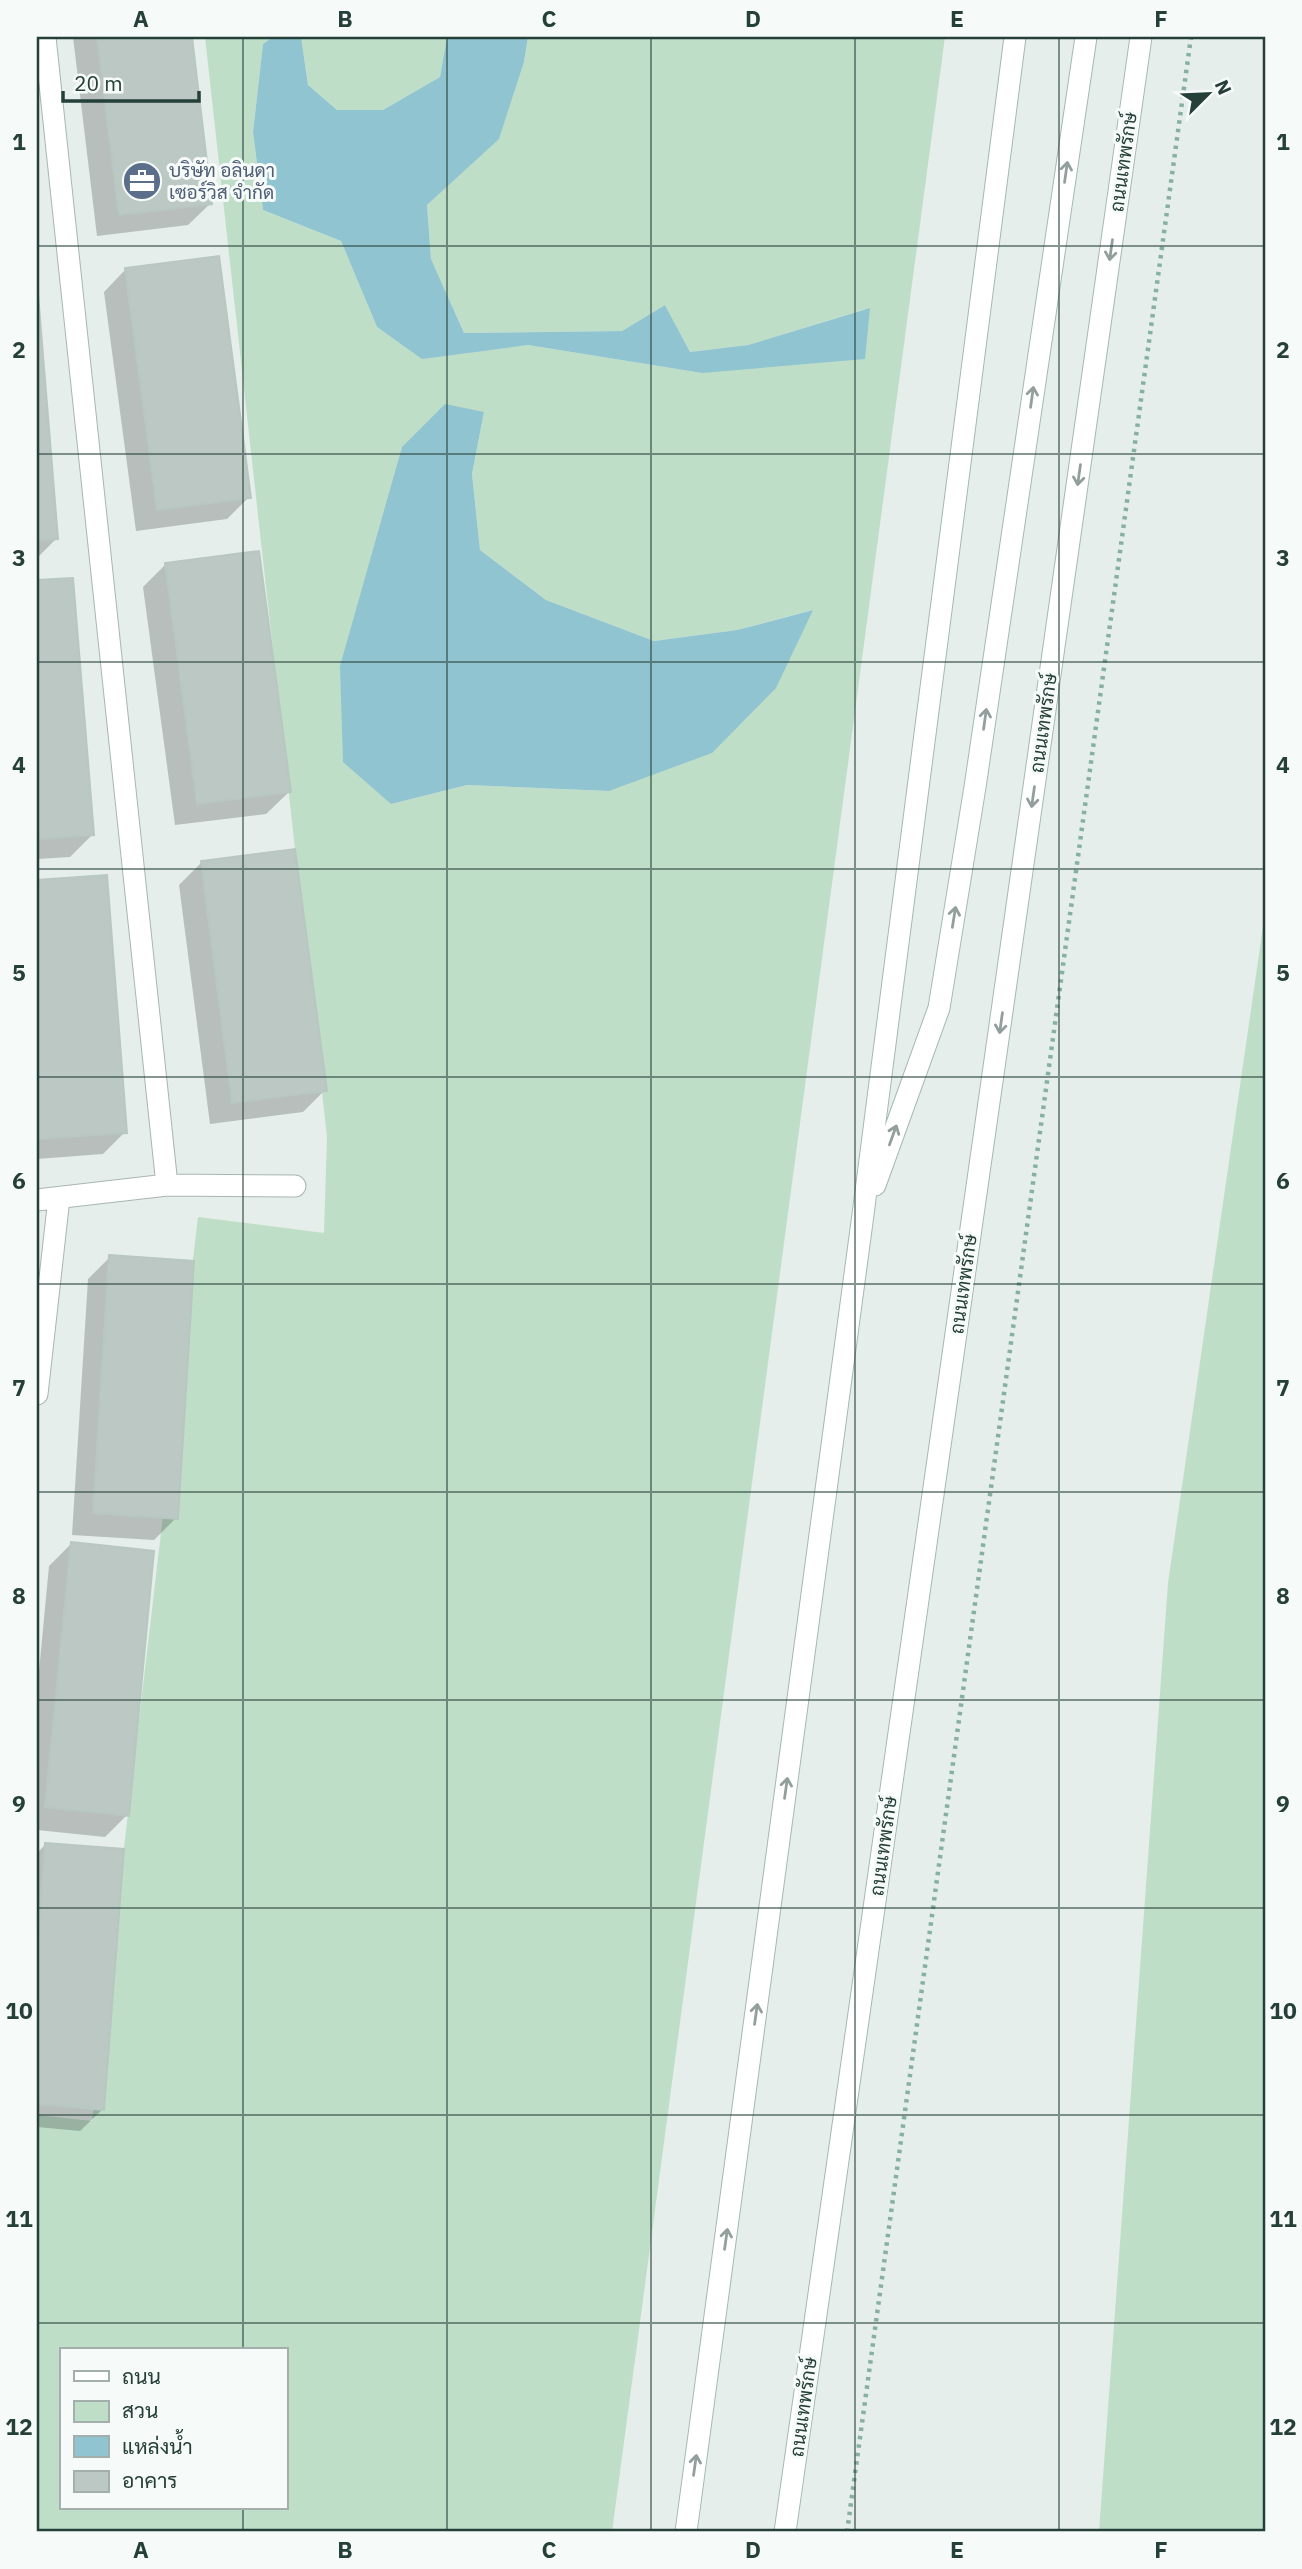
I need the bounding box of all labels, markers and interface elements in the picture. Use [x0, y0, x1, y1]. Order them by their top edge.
text: A [133, 3, 149, 33]
text: B [337, 3, 353, 33]
text: C [542, 3, 557, 33]
text: D [745, 3, 761, 33]
text: E [950, 3, 964, 33]
text: F [1154, 3, 1168, 33]
scale bar [63, 60, 200, 104]
north arrow [1172, 60, 1242, 130]
text: 20 m [74, 69, 123, 97]
text: N [1210, 76, 1237, 98]
street label: ถนนเทพรักษ์ [1104, 110, 1142, 213]
text: 1 [12, 126, 26, 156]
text: 1 [1276, 126, 1290, 156]
place label: บริษัท อลินดา เซอร์วิส จำกัด [169, 158, 275, 204]
office icon: บริษัท อลินดา เซอร์วิส จำกัด [121, 160, 163, 202]
one-way arrow [1059, 161, 1072, 184]
one-way arrow [1104, 238, 1117, 261]
text: 2 [12, 334, 26, 364]
text: 2 [1276, 334, 1290, 364]
one-way arrow [1026, 386, 1039, 409]
one-way arrow [1072, 463, 1085, 486]
text: 3 [12, 542, 26, 572]
text: 3 [1276, 542, 1290, 572]
street label: ถนนเทพรักษ์ [1024, 671, 1062, 774]
one-way arrow [979, 708, 992, 731]
text: 4 [12, 749, 26, 779]
text: 4 [1276, 749, 1290, 779]
one-way arrow [1026, 785, 1039, 808]
one-way arrow [948, 906, 961, 929]
text: 5 [12, 957, 26, 987]
text: 5 [1276, 957, 1290, 987]
one-way arrow [994, 1011, 1007, 1033]
one-way arrow [888, 1125, 900, 1147]
text: 6 [12, 1165, 26, 1195]
text: 6 [1276, 1165, 1290, 1195]
street label: ถนนเทพรักษ์ [944, 1232, 982, 1335]
text: 7 [12, 1372, 26, 1402]
text: 7 [1276, 1372, 1290, 1402]
text: 8 [12, 1580, 26, 1610]
text: 8 [1276, 1580, 1290, 1610]
one-way arrow [780, 1777, 793, 1800]
text: 9 [12, 1788, 26, 1818]
text: 9 [1276, 1788, 1290, 1818]
street label: ถนนเทพรักษ์ [864, 1794, 902, 1897]
text: 10 [5, 1995, 33, 2025]
text: 10 [1269, 1995, 1297, 2025]
one-way arrow [750, 2003, 763, 2026]
text: 11 [5, 2203, 33, 2233]
text: 11 [1269, 2203, 1297, 2233]
one-way arrow [719, 2228, 732, 2251]
legend [60, 2348, 287, 2510]
street label: ถนนเทพรักษ์ [784, 2355, 822, 2458]
text: ถนน [122, 2362, 161, 2390]
text: สวน [122, 2396, 158, 2424]
text: 12 [5, 2411, 33, 2441]
text: 12 [1269, 2411, 1297, 2441]
text: แหล่งน้ำ [122, 2429, 193, 2460]
one-way arrow [689, 2454, 702, 2476]
text: อาคาร [122, 2466, 178, 2494]
text: A [133, 2534, 149, 2564]
text: B [337, 2534, 353, 2564]
text: C [542, 2534, 557, 2564]
text: D [745, 2534, 761, 2564]
text: E [950, 2534, 964, 2564]
text: F [1154, 2534, 1168, 2564]

